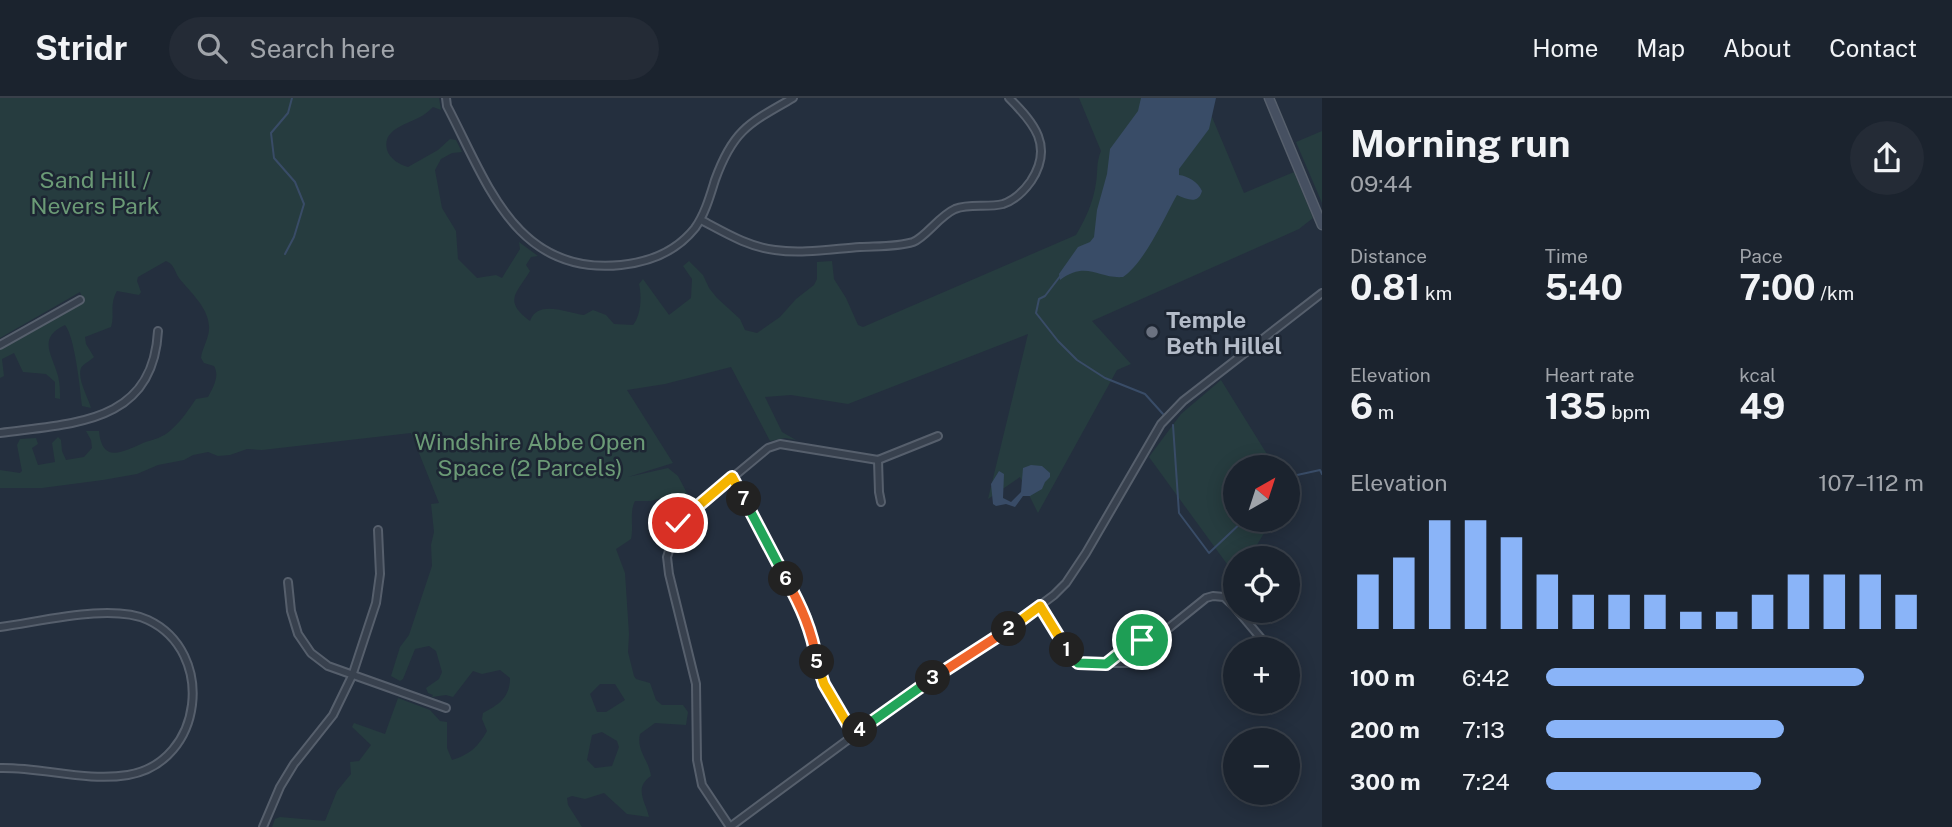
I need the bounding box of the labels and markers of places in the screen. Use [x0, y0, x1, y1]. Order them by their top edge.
place label: Temple Beth Hillel [1166, 306, 1282, 359]
marker: Temple Beth Hillel [1144, 324, 1160, 340]
pin: 7 [726, 482, 762, 516]
pin [648, 493, 708, 553]
pin: 6 [768, 561, 804, 596]
pin [1112, 610, 1172, 670]
pin: 2 [992, 612, 1026, 646]
pin: 1 [1050, 632, 1084, 668]
pin: 5 [800, 644, 834, 680]
pin: 3 [916, 660, 950, 696]
pin: 4 [842, 712, 878, 748]

